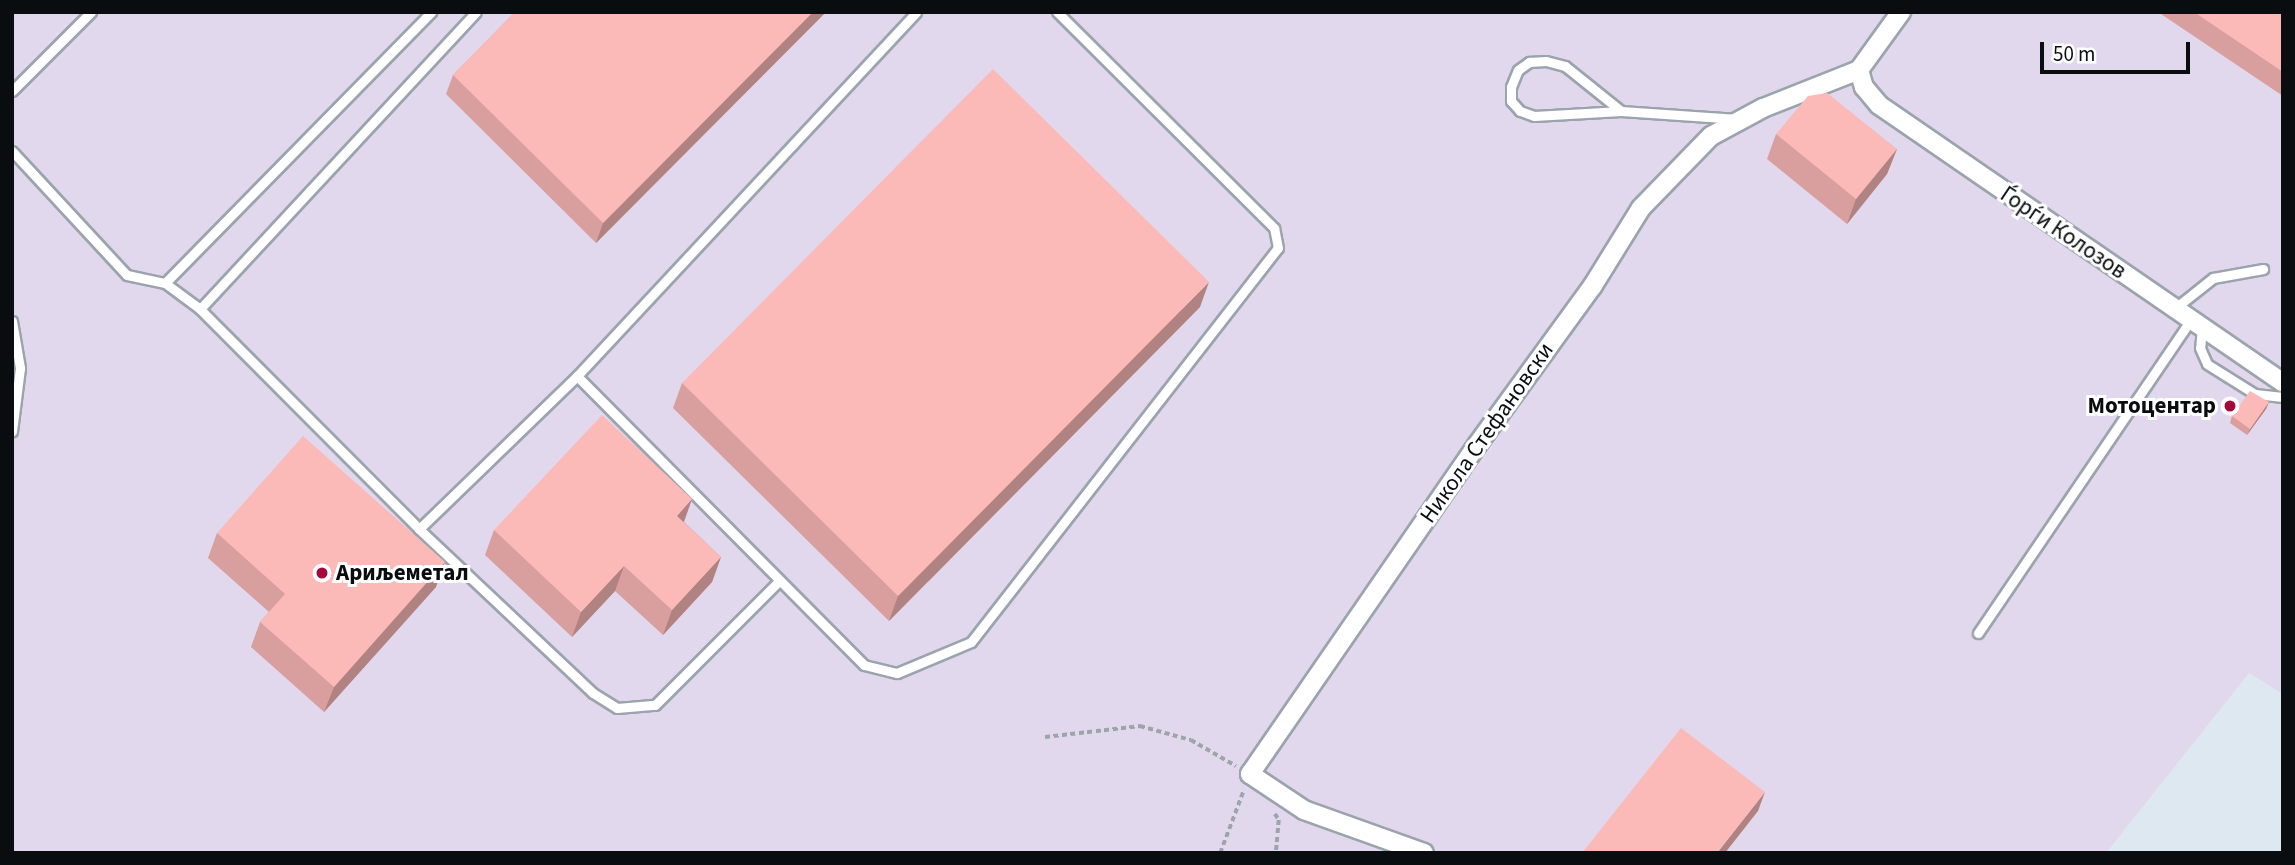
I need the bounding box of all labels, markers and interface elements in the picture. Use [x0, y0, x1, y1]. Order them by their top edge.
scale bar [2043, 28, 2194, 72]
text: 50 m [2053, 39, 2095, 69]
street label: Ѓорѓи Колозов [1995, 181, 2131, 285]
street label: Никола Стефановски [1414, 337, 1560, 529]
place label: Мотоцентар [2088, 392, 2216, 420]
marker: Мотоцентар [2222, 398, 2238, 414]
place label: Ариљеметал [336, 559, 469, 587]
marker: Ариљеметал [314, 565, 330, 581]

